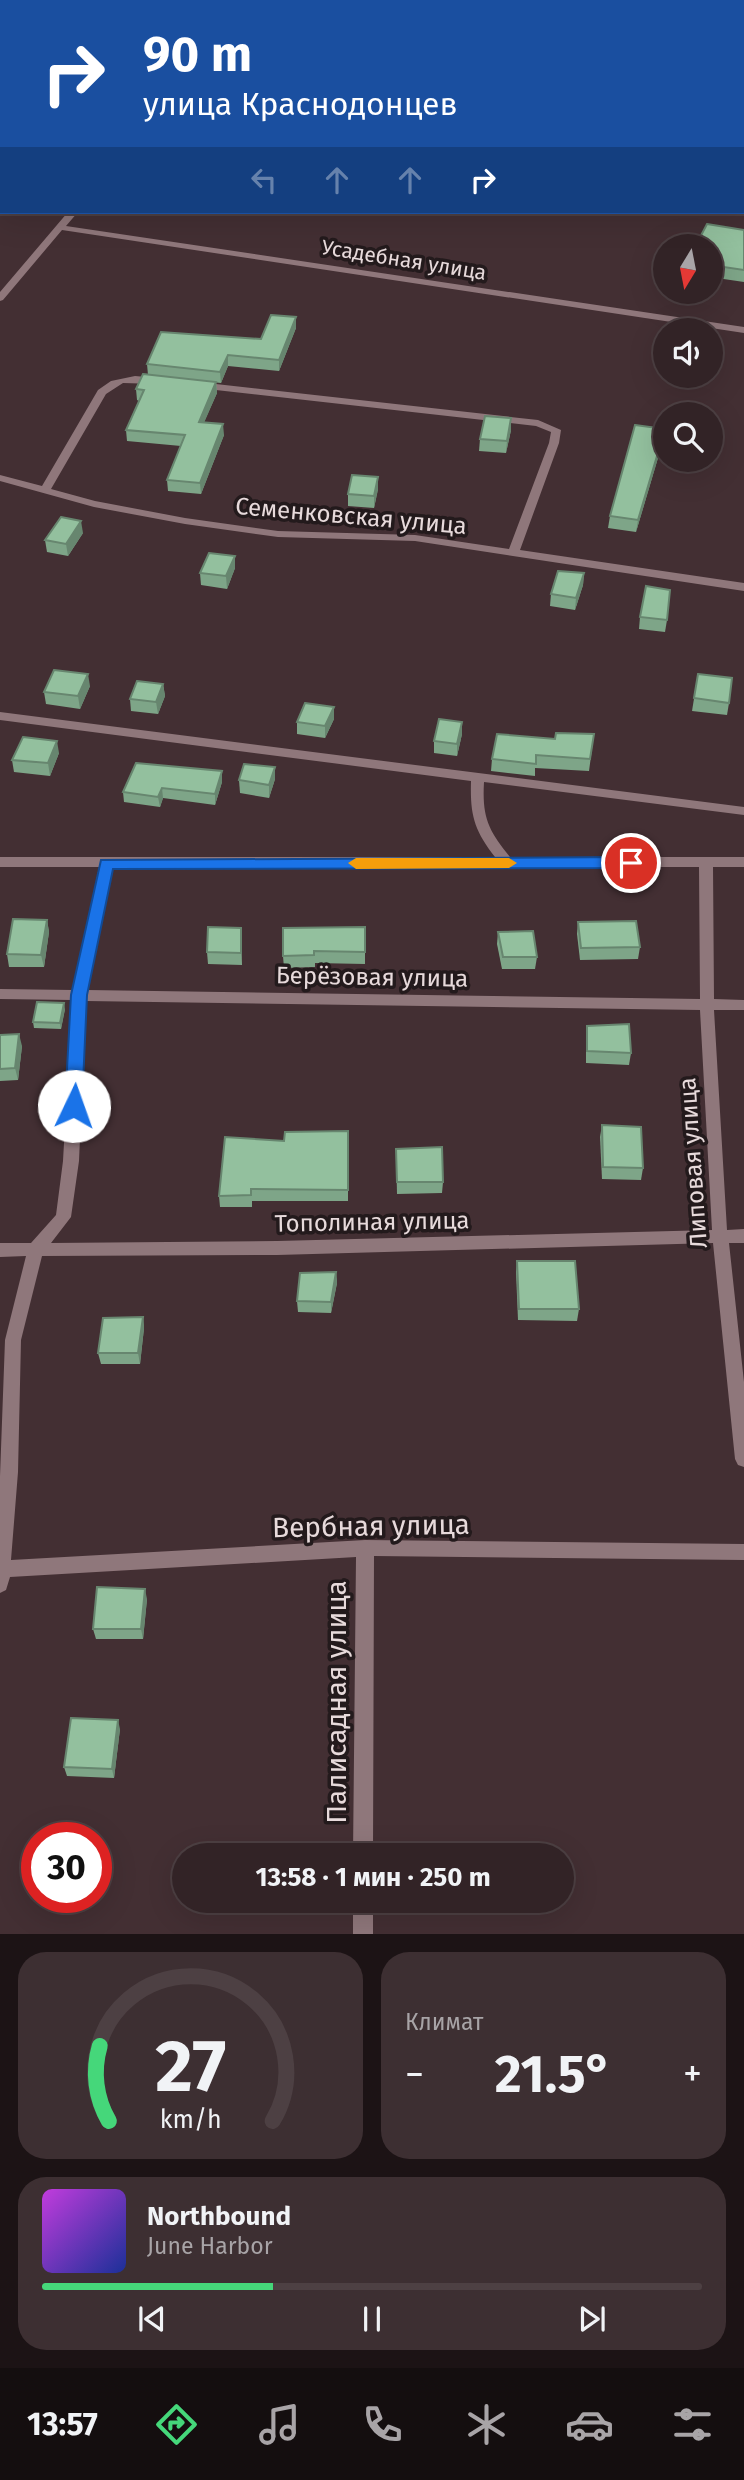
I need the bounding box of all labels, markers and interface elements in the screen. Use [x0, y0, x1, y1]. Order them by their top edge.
text: 90 m [143, 25, 252, 84]
icon: right [28, 28, 119, 119]
text: улица Краснодонцев [143, 85, 458, 123]
icon: left [245, 161, 283, 199]
icon: ahead [318, 161, 356, 199]
icon: ahead [391, 161, 429, 199]
icon: right [464, 161, 502, 199]
street label: Усадебная улица [320, 234, 488, 286]
north arrow [653, 234, 723, 304]
map controls [653, 234, 723, 472]
button: sound [653, 318, 723, 388]
button: search [653, 402, 723, 472]
street label: Семенковская улица [234, 492, 468, 540]
pin [601, 833, 661, 893]
icon: arrive [612, 844, 650, 882]
street label: Берёзовая улица [276, 961, 468, 993]
position arrow [37, 1069, 111, 1143]
street label: Липовая улица [673, 1077, 713, 1249]
street label: Тополиная улица [274, 1206, 470, 1238]
street label: Вербная улица [272, 1508, 470, 1544]
street label: Палисадная улица [320, 1580, 353, 1824]
speed limit sign: 30 [21, 1822, 112, 1913]
text: 13:58 · 1 мин · 250 m [255, 1862, 491, 1893]
text: Климат [405, 2008, 483, 2036]
text: 27 [155, 2024, 226, 2111]
text: 21.5° [495, 2043, 612, 2106]
text: − [405, 2051, 424, 2097]
text: + [683, 2051, 702, 2097]
text: km/h [160, 2105, 221, 2135]
text: Northbound [147, 2201, 291, 2232]
text: June Harbor [147, 2232, 273, 2260]
icon: previous [133, 2300, 171, 2338]
icon: pause [353, 2300, 391, 2338]
icon: next [573, 2300, 611, 2338]
icon: directions [152, 2400, 201, 2449]
icon: music [255, 2400, 304, 2449]
icon: phone [358, 2400, 407, 2449]
icon: climate [462, 2400, 511, 2449]
icon: car [565, 2400, 614, 2449]
icon: filters [668, 2400, 717, 2449]
text: 13:57 [27, 2405, 98, 2443]

